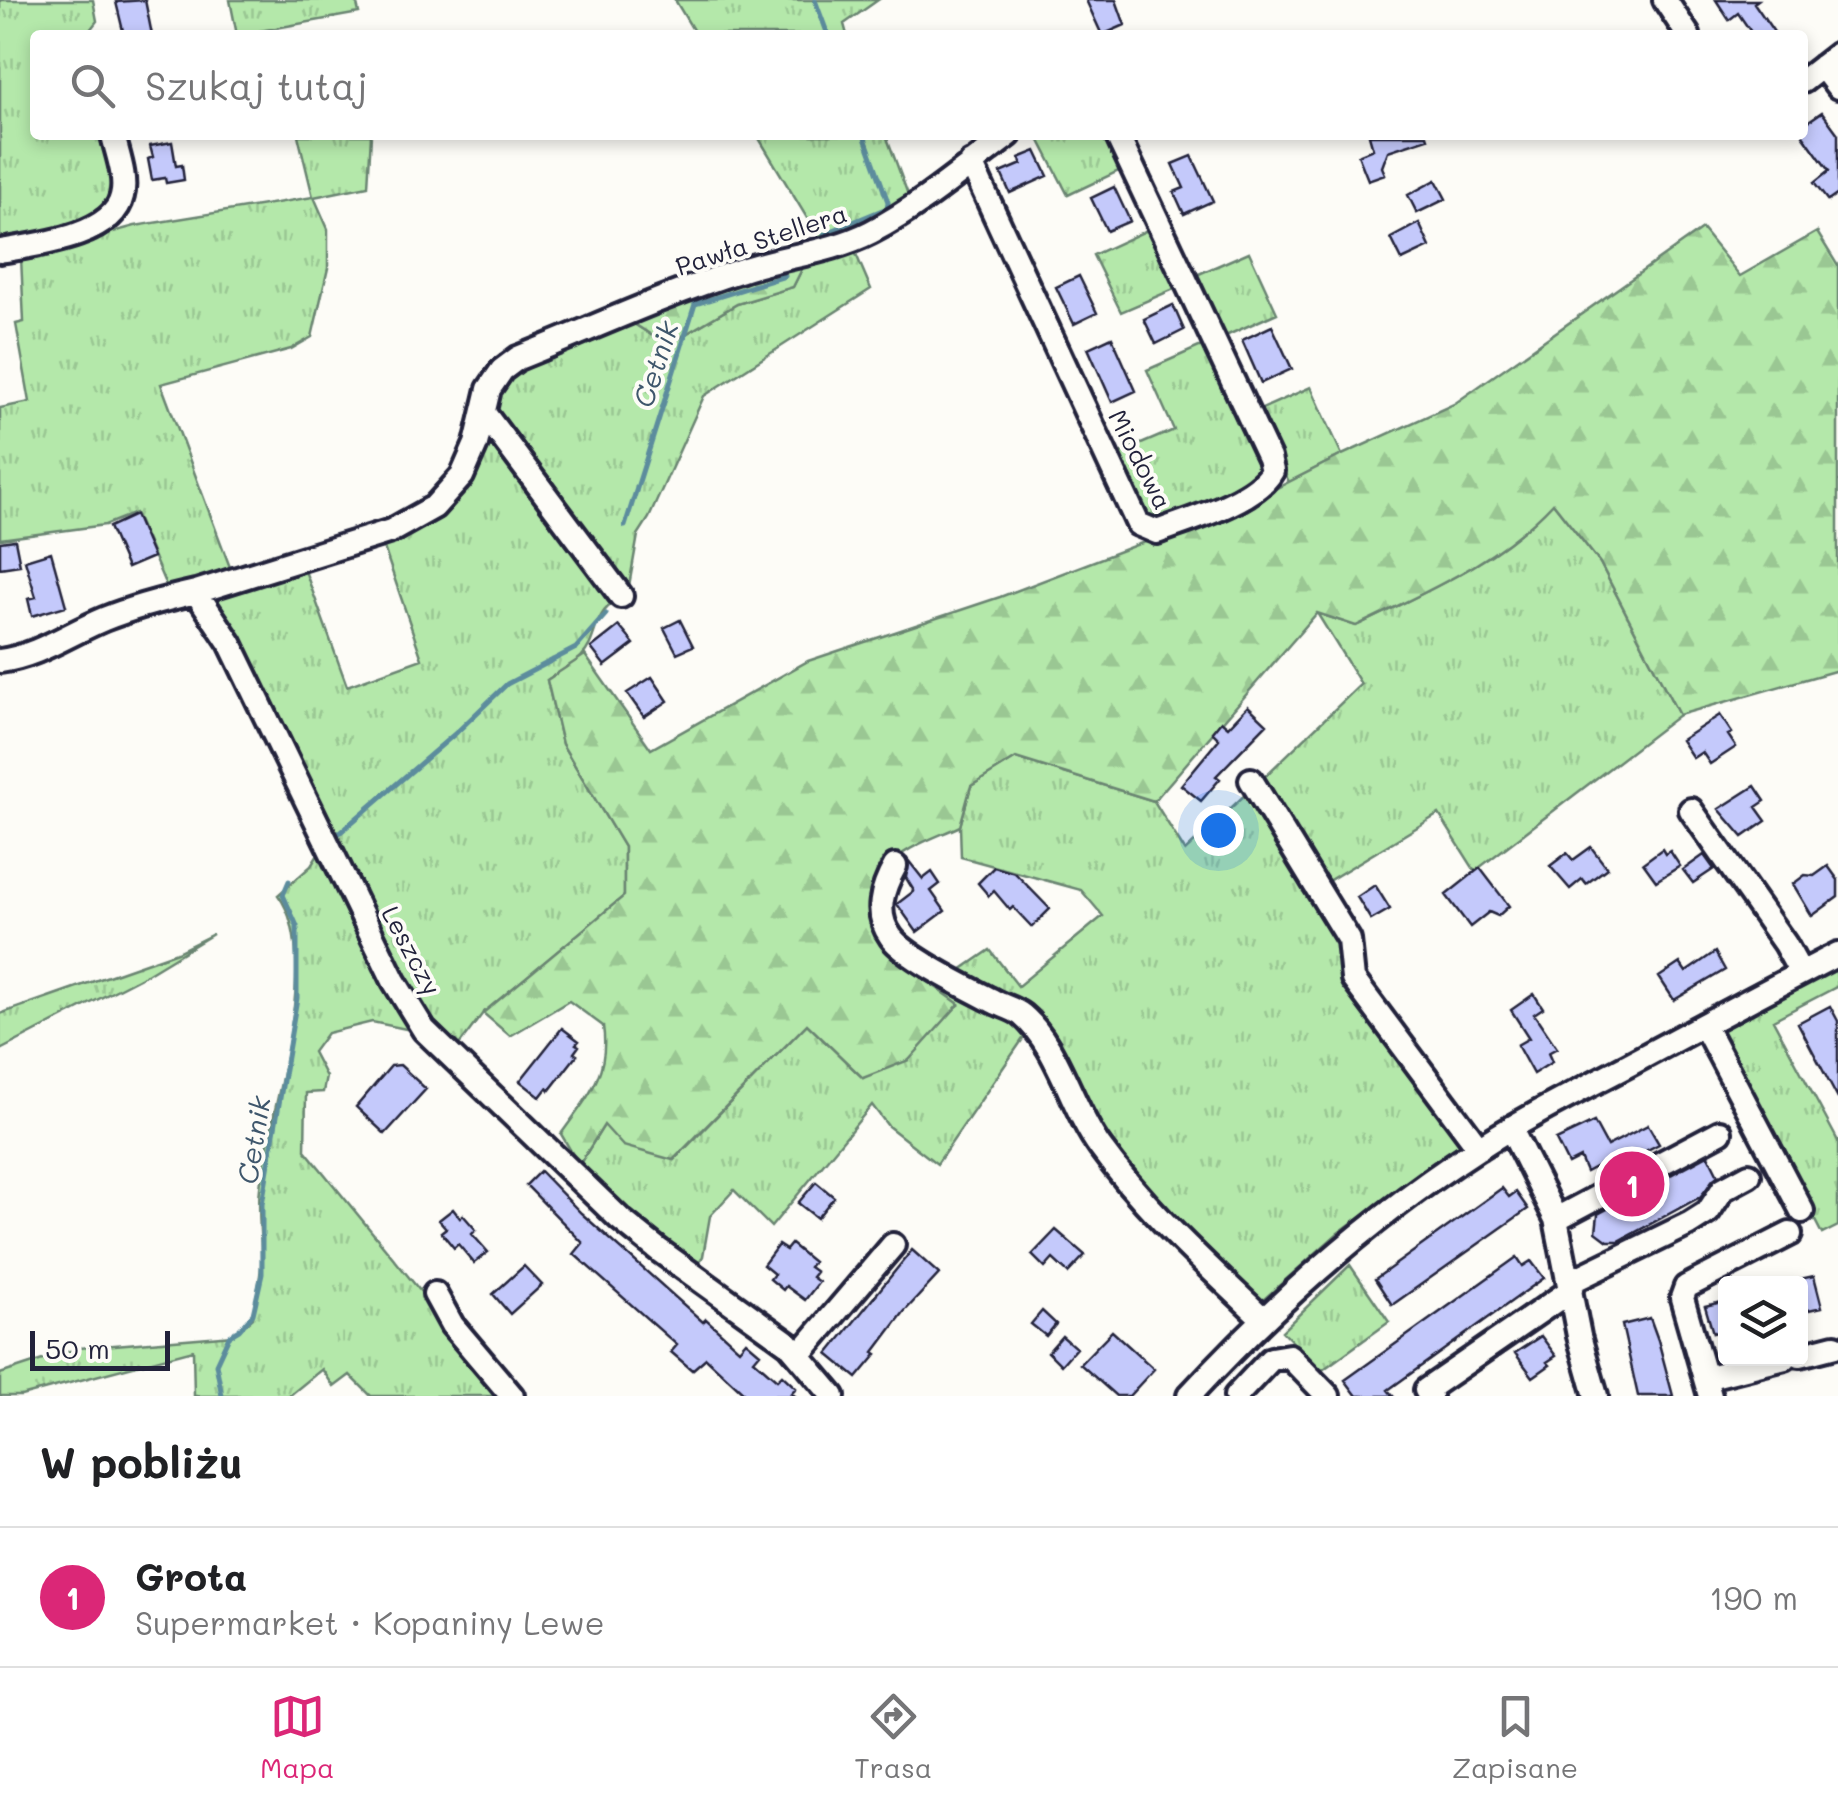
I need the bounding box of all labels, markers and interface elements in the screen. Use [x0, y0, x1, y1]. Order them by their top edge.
search box [30, 30, 1808, 140]
icon: search [65, 58, 120, 113]
text: Szukaj tutaj [145, 60, 368, 110]
street label: Pawła Stellera [671, 196, 851, 282]
water label: Cetnik [624, 315, 686, 412]
street label: Miodowa [1102, 404, 1180, 514]
your location [1193, 805, 1244, 856]
street label: Leszczy [374, 900, 449, 1001]
water label: Cetnik [228, 1092, 278, 1187]
pin: 1 [1600, 1146, 1664, 1222]
map controls [1718, 1276, 1808, 1366]
button: layers [1718, 1276, 1808, 1366]
scale bar [30, 1326, 170, 1370]
text: 50 m [45, 1330, 110, 1366]
text: W pobliżu [40, 1434, 243, 1489]
text: Grota [135, 1551, 247, 1601]
text: 1 [65, 1576, 80, 1618]
text: 190 m [1709, 1576, 1798, 1618]
text: Supermarket · Kopaniny Lewe [135, 1601, 605, 1643]
tab: Mapa [260, 1689, 334, 1785]
tab: Trasa [854, 1689, 932, 1785]
tab: Zapisane [1452, 1689, 1578, 1785]

